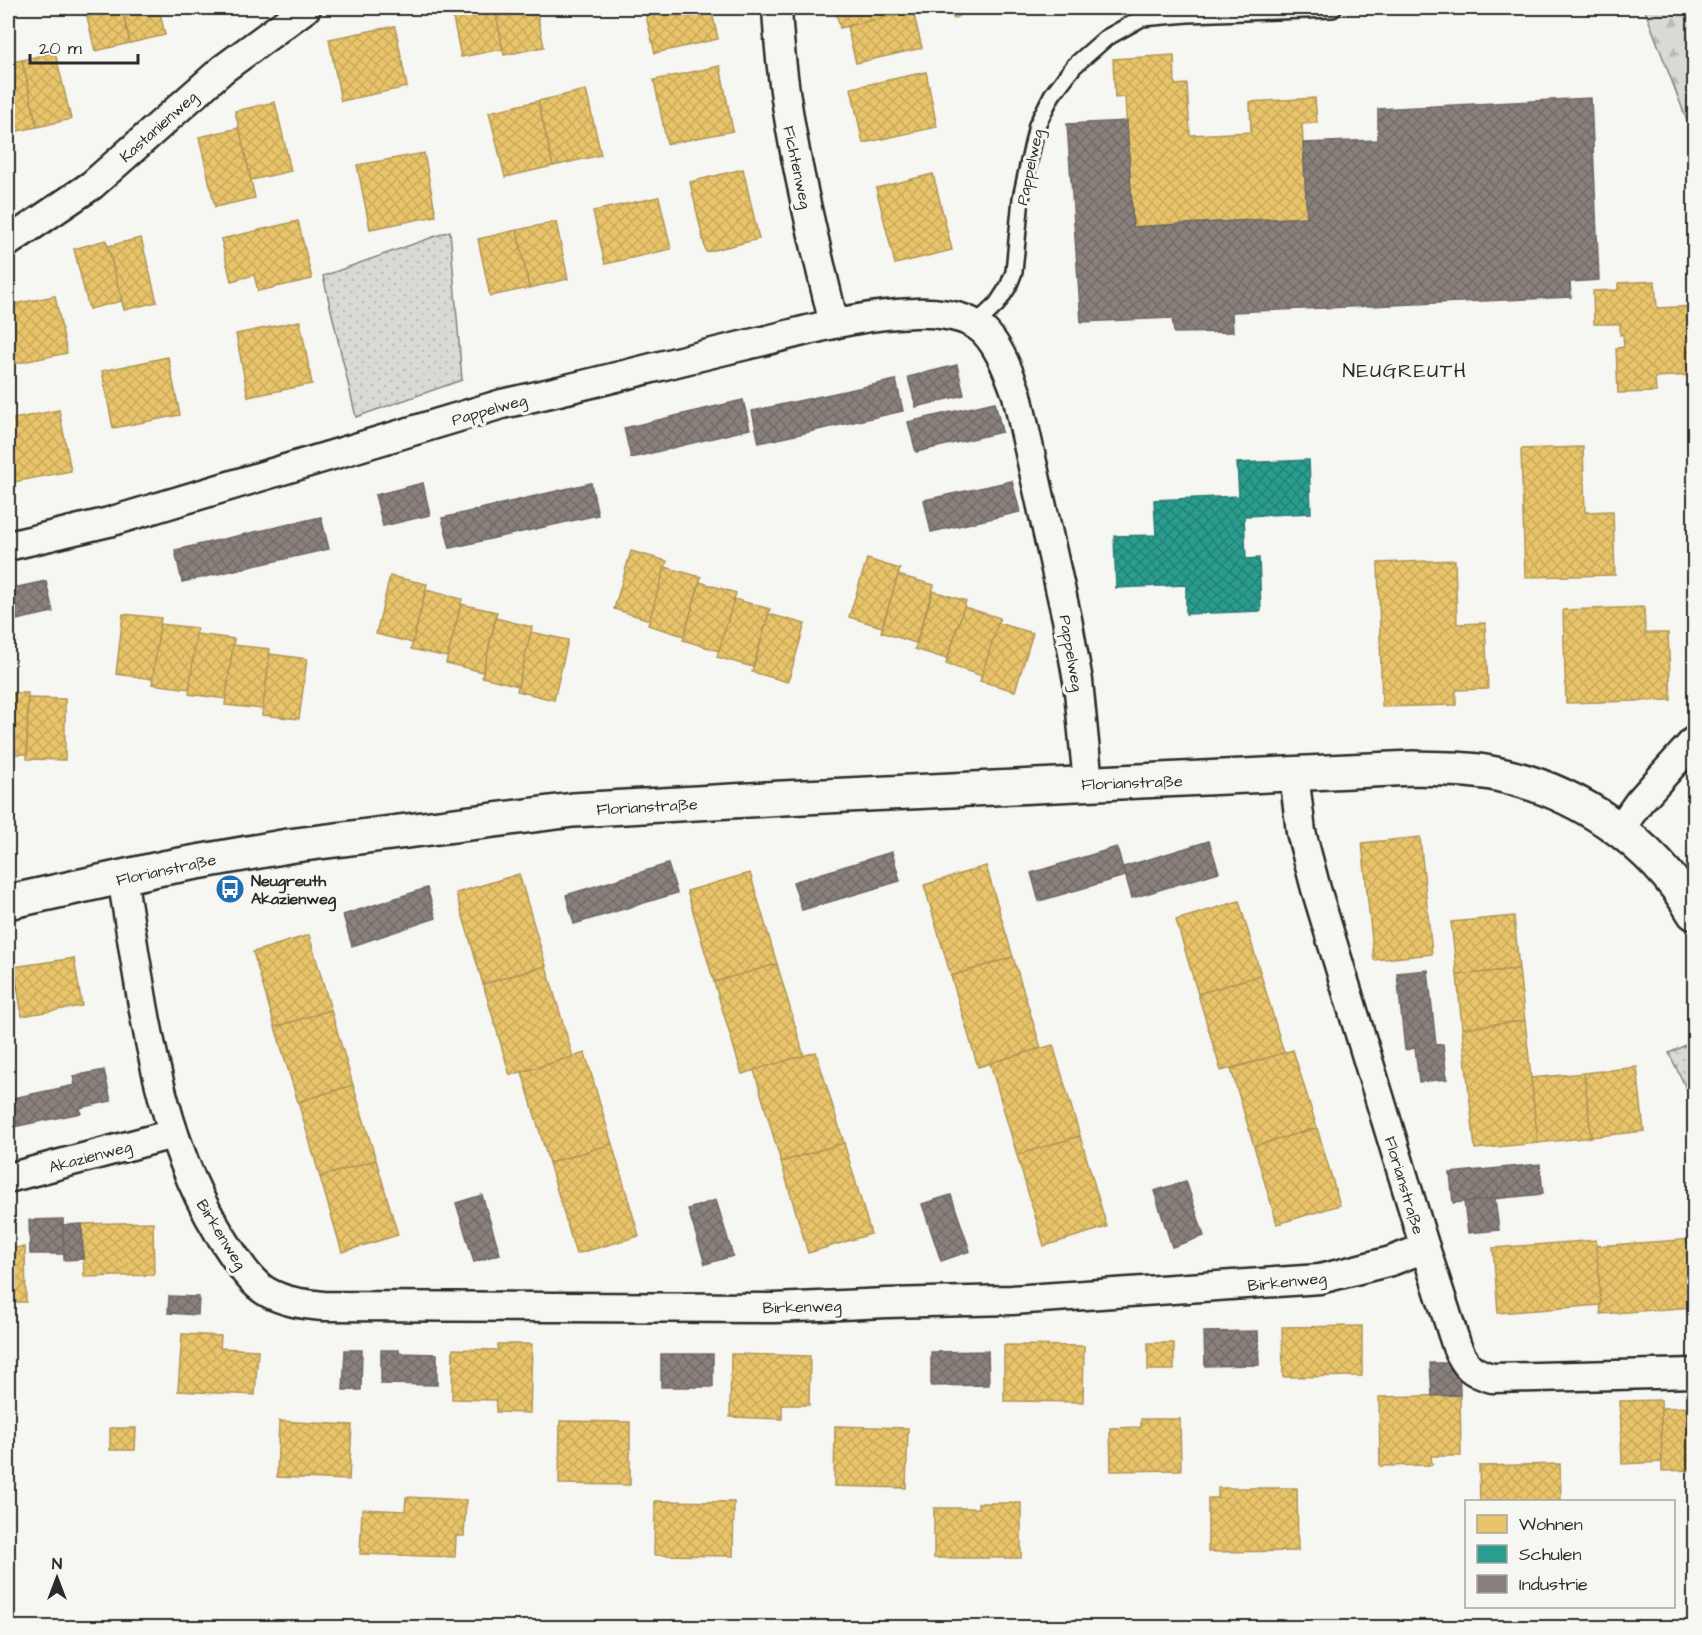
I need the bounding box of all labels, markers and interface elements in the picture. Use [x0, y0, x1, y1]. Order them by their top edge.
scale bar [30, 27, 138, 65]
text: 20 m [39, 36, 82, 61]
street label: Kastanienweg [115, 86, 203, 168]
street label: Fichtenweg [776, 124, 817, 211]
street label: Pappelweg [1011, 127, 1050, 207]
district label: NEUGREUTH [1343, 357, 1467, 385]
street label: Pappelweg [449, 389, 530, 432]
street label: Pappelweg [1052, 613, 1089, 693]
street label: Florianstraße [1081, 770, 1183, 796]
street label: Florianstraße [596, 793, 699, 821]
street label: Florianstraße [114, 849, 218, 891]
place label: Neugreuth Akazienweg [251, 870, 337, 912]
bus stop icon: Neugreuth Akazienweg [214, 873, 246, 905]
street label: Florianstraße [1379, 1134, 1429, 1237]
street label: Akazienweg [46, 1135, 134, 1180]
street label: Birkenweg [190, 1195, 251, 1274]
street label: Birkenweg [1247, 1267, 1328, 1298]
street label: Birkenweg [762, 1295, 842, 1320]
legend [1465, 1500, 1675, 1608]
text: Wohnen [1519, 1512, 1583, 1537]
text: Schulen [1519, 1542, 1582, 1567]
north arrow [27, 1548, 87, 1608]
text: N [52, 1553, 62, 1575]
text: Industrie [1519, 1572, 1588, 1597]

